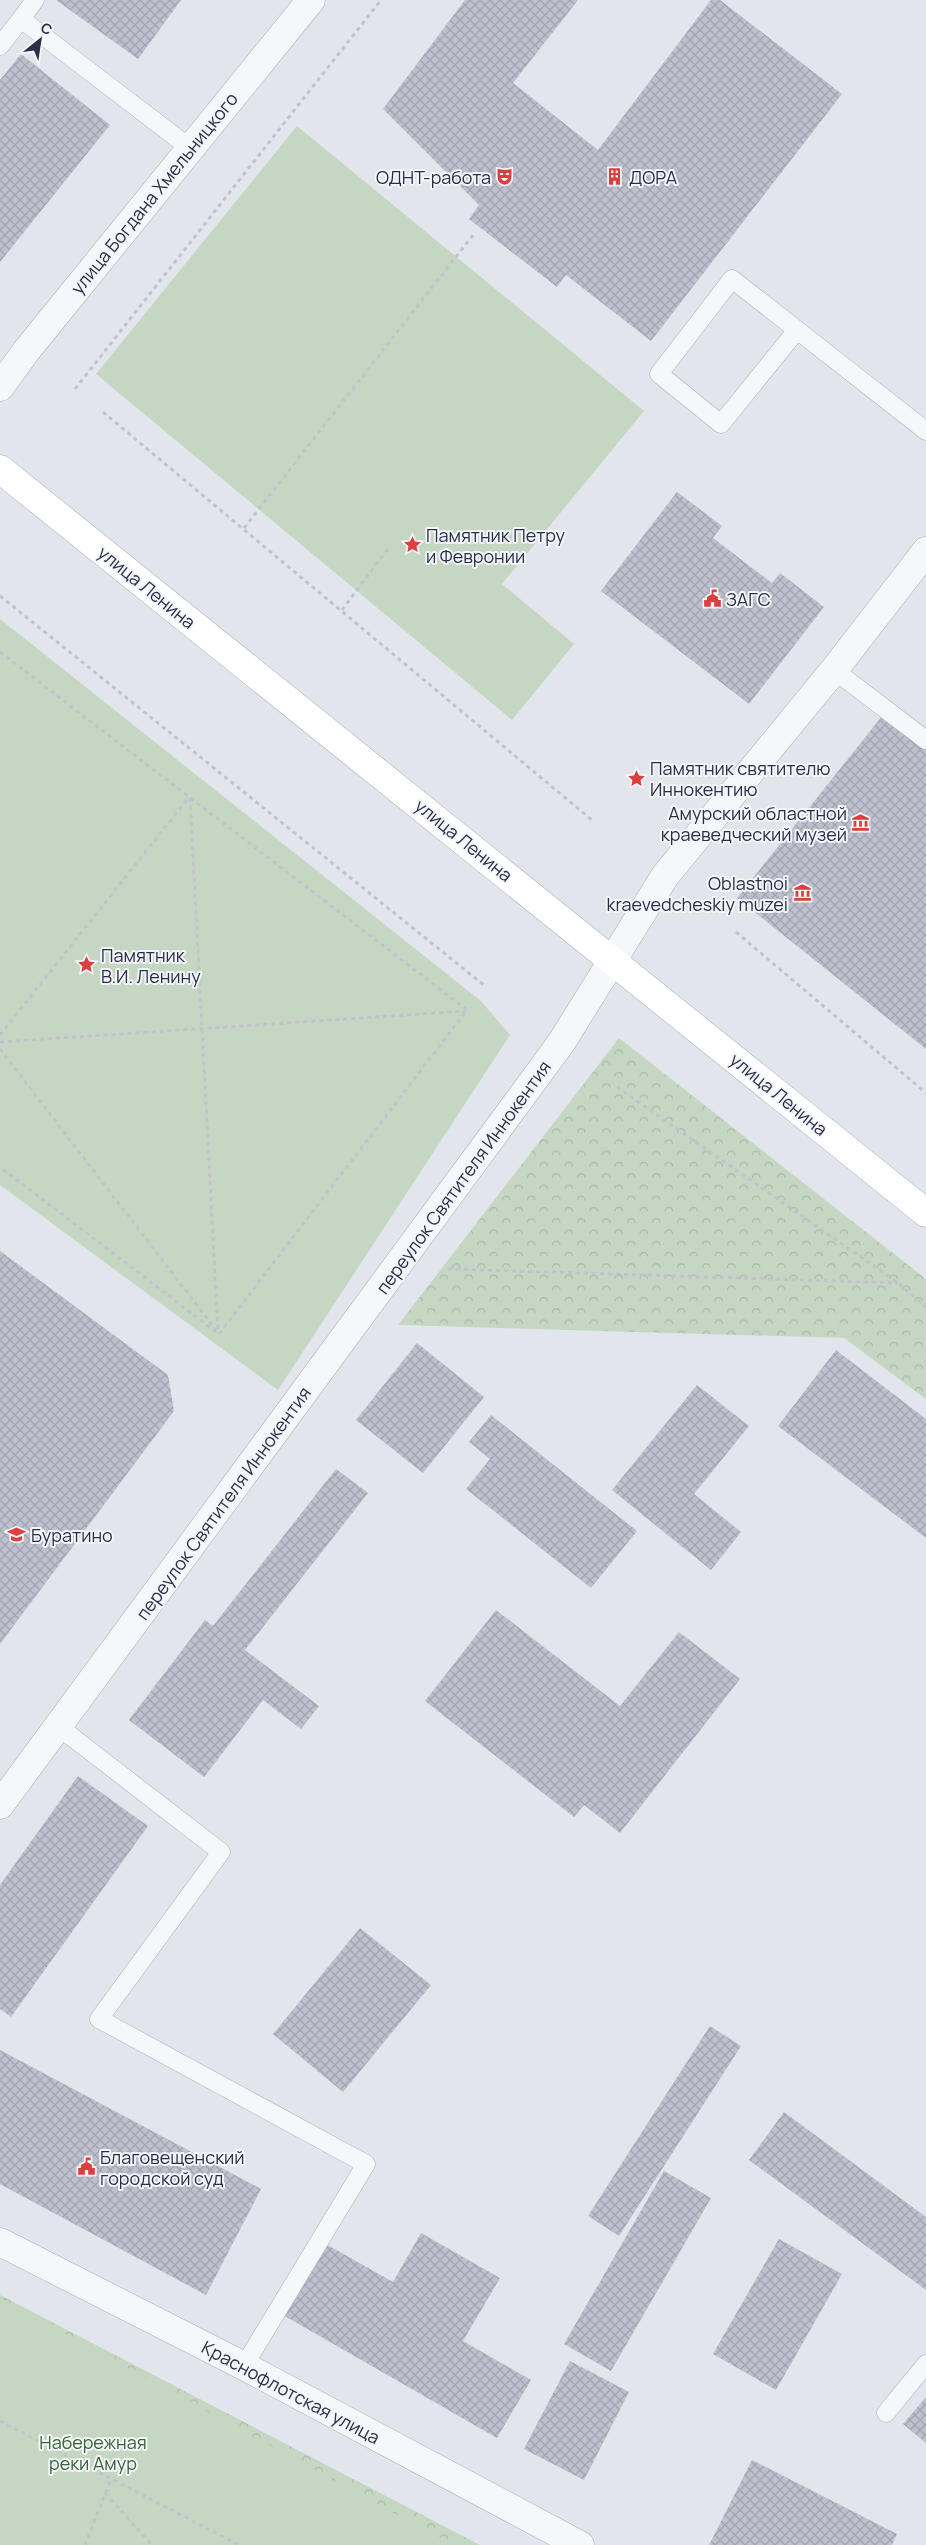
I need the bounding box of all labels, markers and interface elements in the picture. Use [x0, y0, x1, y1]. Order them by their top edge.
north arrow [15, 15, 65, 65]
text: С [38, 17, 56, 39]
street label: улица Богдана Хмельницкого [65, 87, 243, 299]
place label: ОДНТ-работа [376, 165, 491, 189]
place label: ДОРА [629, 165, 678, 189]
theatre icon: ОДНТ-работа [495, 167, 515, 187]
building icon: ДОРА [605, 167, 625, 187]
place label: Памятник Петру и Февронии [426, 523, 566, 568]
place icon: Памятник Петру и Февронии [402, 535, 422, 555]
street label: улица Ленина [93, 540, 201, 634]
place label: ЗАГС [726, 587, 771, 611]
public building icon: ЗАГС [702, 589, 722, 609]
place label: Памятник святителю Иннокентию [650, 756, 831, 801]
place icon: Памятник святителю Иннокентию [626, 768, 646, 788]
street label: улица Ленина [410, 793, 518, 887]
place label: Амурский областной краеведческий музей [661, 801, 847, 846]
museum icon: Амурский областной краеведческий музей [851, 813, 871, 833]
place label: Oblastnoi kraevedcheskiy muzei [606, 871, 788, 916]
museum icon: Oblastnoi kraevedcheskiy muzei [792, 883, 812, 903]
place label: Памятник В.И. Ленину [101, 943, 201, 988]
place icon: Памятник В.И. Ленину [77, 955, 97, 975]
street label: улица Ленина [725, 1047, 833, 1141]
street label: переулок Святителя Иннокентия [370, 1055, 556, 1299]
street label: переулок Святителя Иннокентия [130, 1381, 316, 1625]
place label: Буратино [31, 1523, 113, 1547]
school or university icon: Буратино [7, 1525, 27, 1545]
place label: Благовещенский городской суд [100, 2145, 245, 2190]
public building icon: Благовещенский городской суд [76, 2157, 96, 2177]
street label: Краснофлотская улица [198, 2335, 384, 2449]
park label: Набережная реки Амур [39, 2430, 147, 2475]

